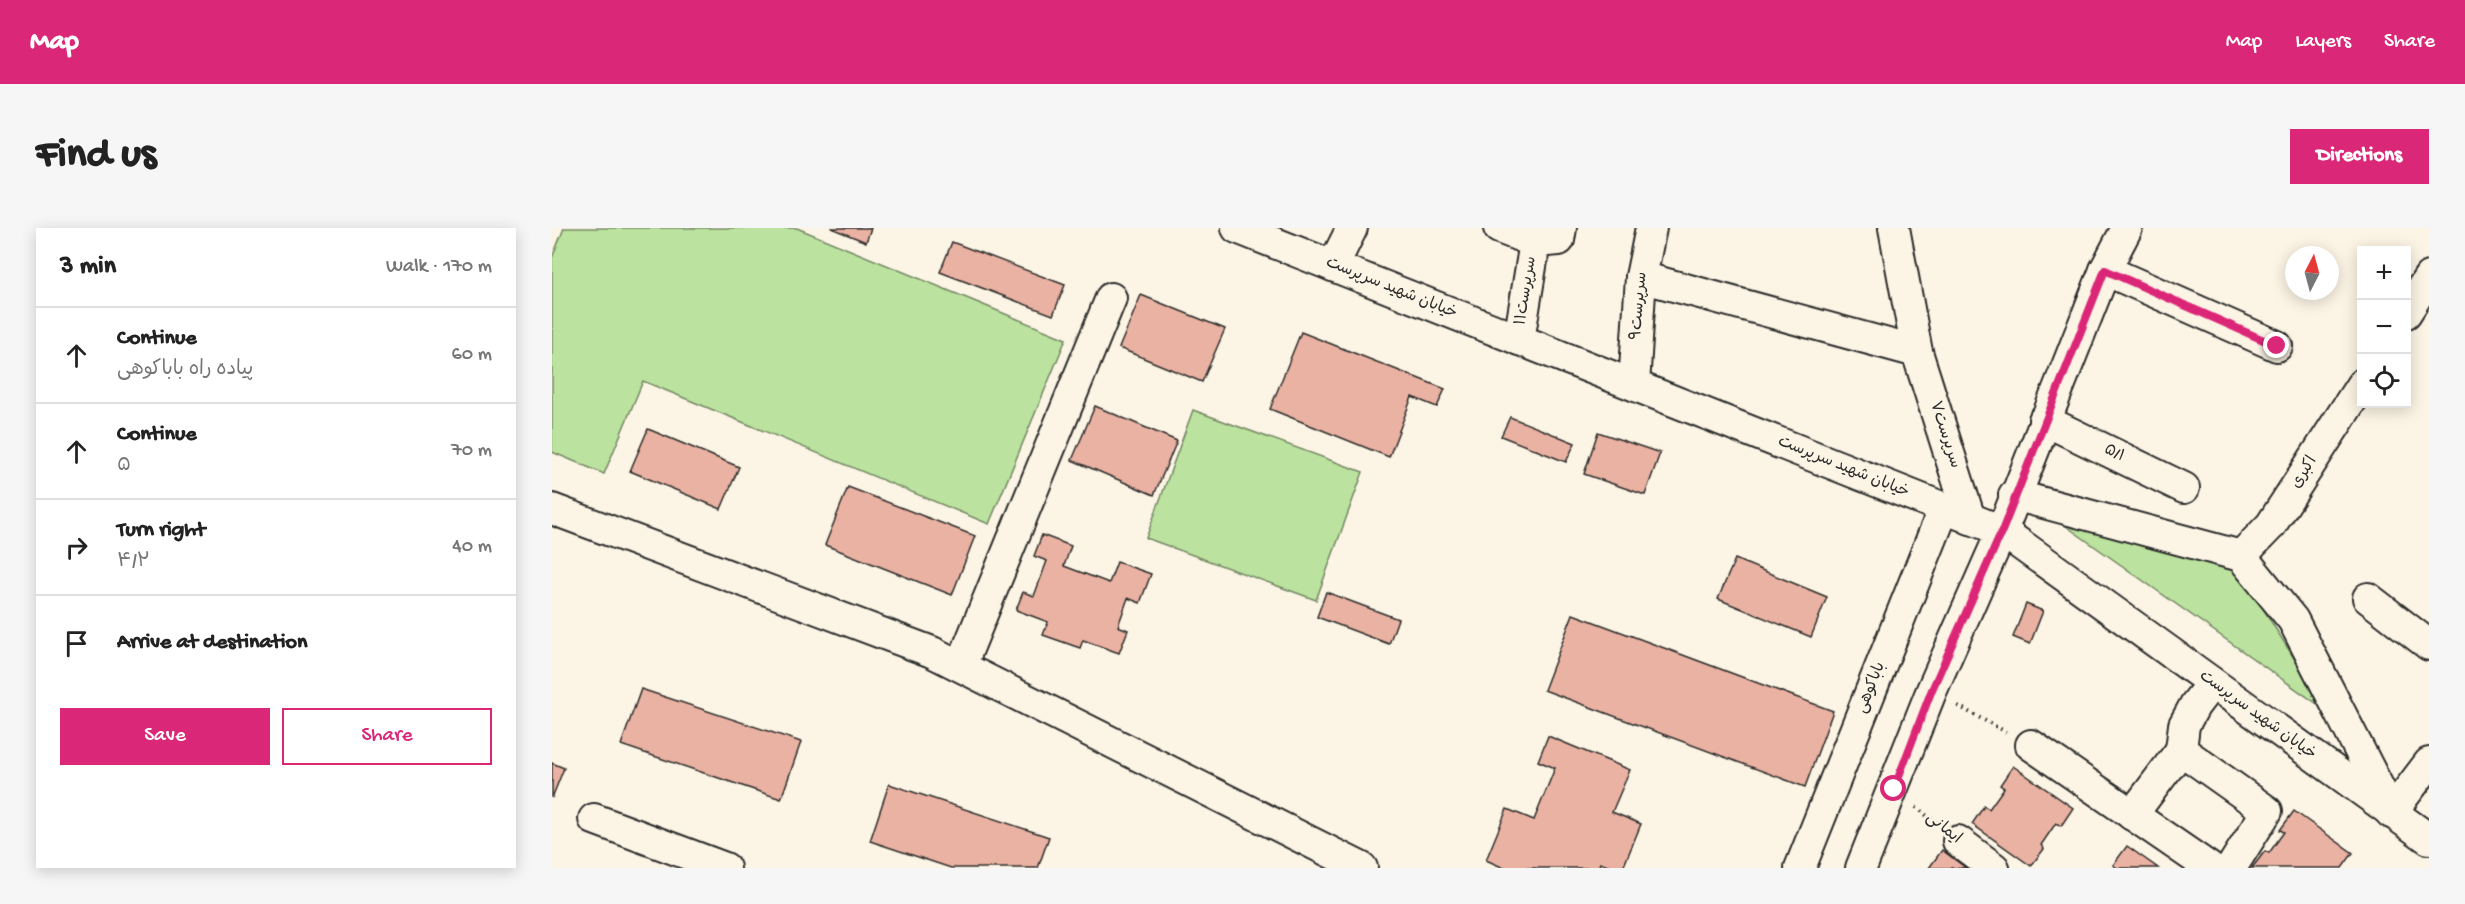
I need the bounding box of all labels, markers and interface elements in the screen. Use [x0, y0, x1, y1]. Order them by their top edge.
text: Map [30, 26, 79, 59]
text: Map [2226, 30, 2262, 55]
text: Layers [2295, 30, 2351, 55]
text: Share [2384, 30, 2435, 55]
button: Directions [2290, 129, 2429, 184]
text: Find us [36, 132, 156, 181]
north arrow [2285, 246, 2339, 300]
map controls [2357, 246, 2411, 408]
button: + [2357, 246, 2411, 300]
text: 3 min [60, 252, 116, 283]
street label: خیابان شهید سرپرست [1323, 254, 1459, 324]
street label: سرپرست۱۱ [1512, 255, 1542, 327]
text: Walk · 170 m [386, 256, 492, 279]
street label: سرپرست۹ [1628, 271, 1652, 341]
button: − [2357, 300, 2411, 354]
text: Continue [117, 326, 197, 352]
route end [2263, 332, 2289, 358]
icon: ahead [60, 339, 93, 372]
text: 60 m [452, 344, 492, 367]
button: locate [2357, 354, 2411, 408]
text: پیاده راه باباکوهی [117, 359, 253, 382]
street label: سرپرست۷ [1924, 399, 1964, 471]
text: Continue [117, 422, 197, 448]
street label: خیابان شهید سرپرست [1775, 433, 1911, 503]
icon: ahead [60, 435, 93, 468]
text: 70 m [451, 440, 492, 463]
street label: ۵/۱ [2101, 441, 2127, 467]
street label: اکبری [2288, 453, 2322, 493]
text: ۵ [117, 455, 131, 478]
text: Turn right [117, 518, 205, 544]
icon: right [60, 531, 93, 564]
text: 40 m [452, 536, 492, 559]
text: ۴/۲ [117, 551, 150, 574]
icon: arrive [60, 627, 93, 660]
text: Arrive at destination [117, 630, 307, 656]
street label: باباکوهی [1853, 660, 1891, 716]
street label: خیابان شهید سرپرست [2195, 667, 2319, 765]
button: Save [60, 708, 270, 765]
button: Share [282, 708, 492, 765]
route start [1880, 775, 1906, 801]
street label: ایمانی [1921, 809, 1965, 849]

